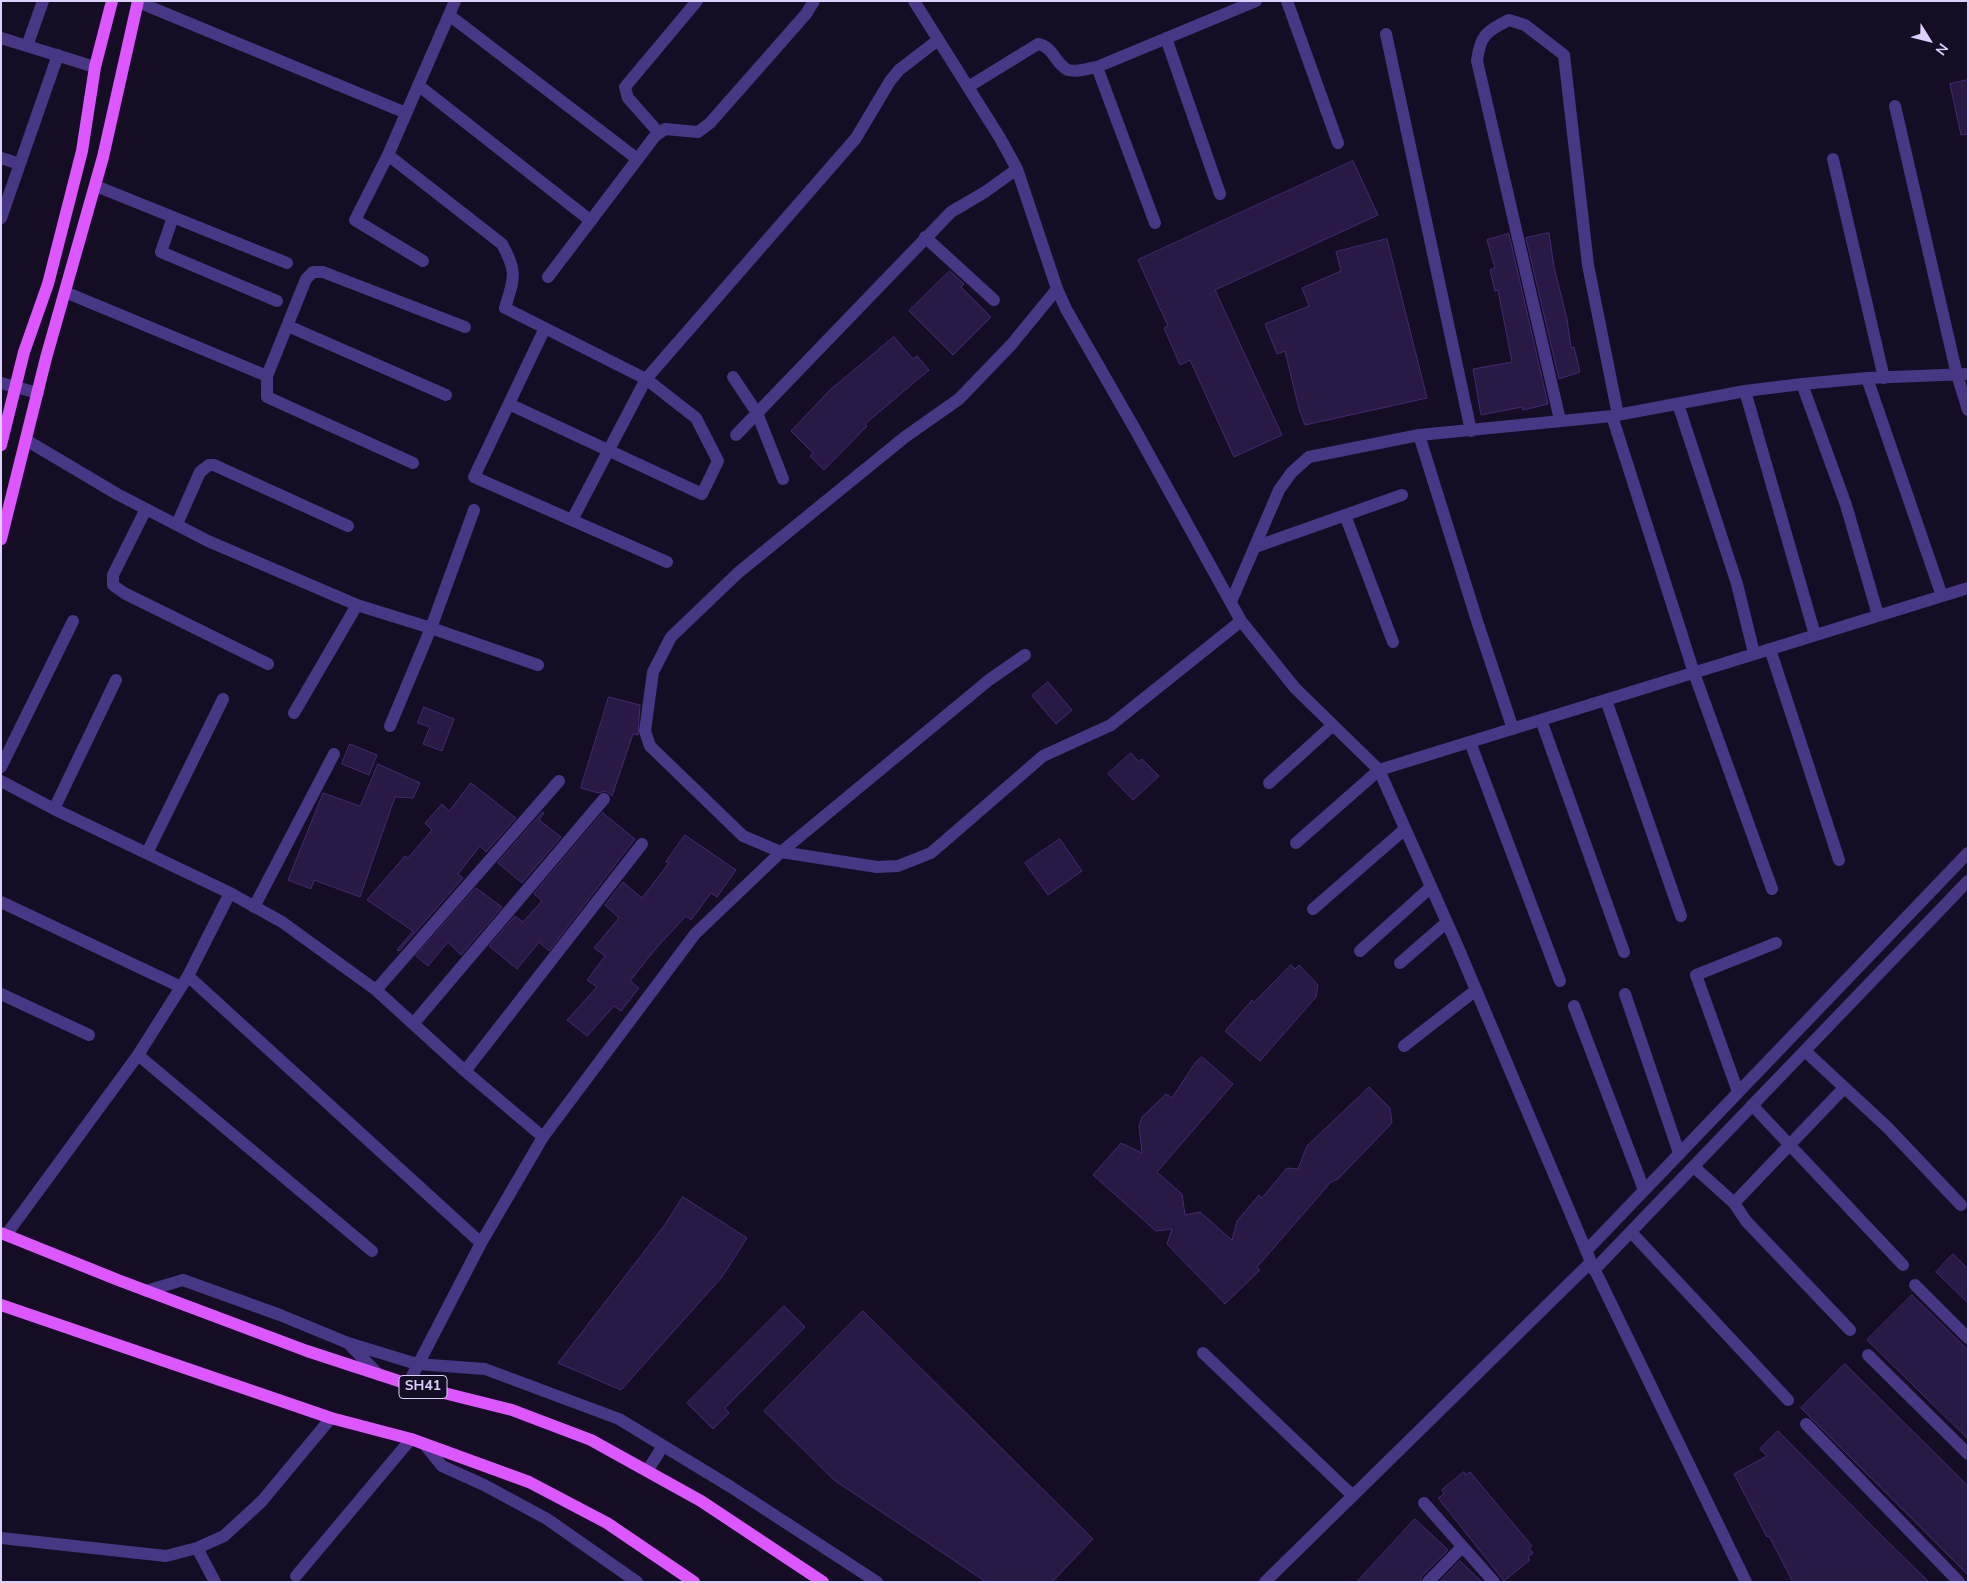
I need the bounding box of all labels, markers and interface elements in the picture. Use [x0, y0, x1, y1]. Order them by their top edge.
north arrow [1904, 15, 1954, 65]
text: N [1931, 39, 1952, 59]
road number: SH41 [399, 1375, 447, 1398]

